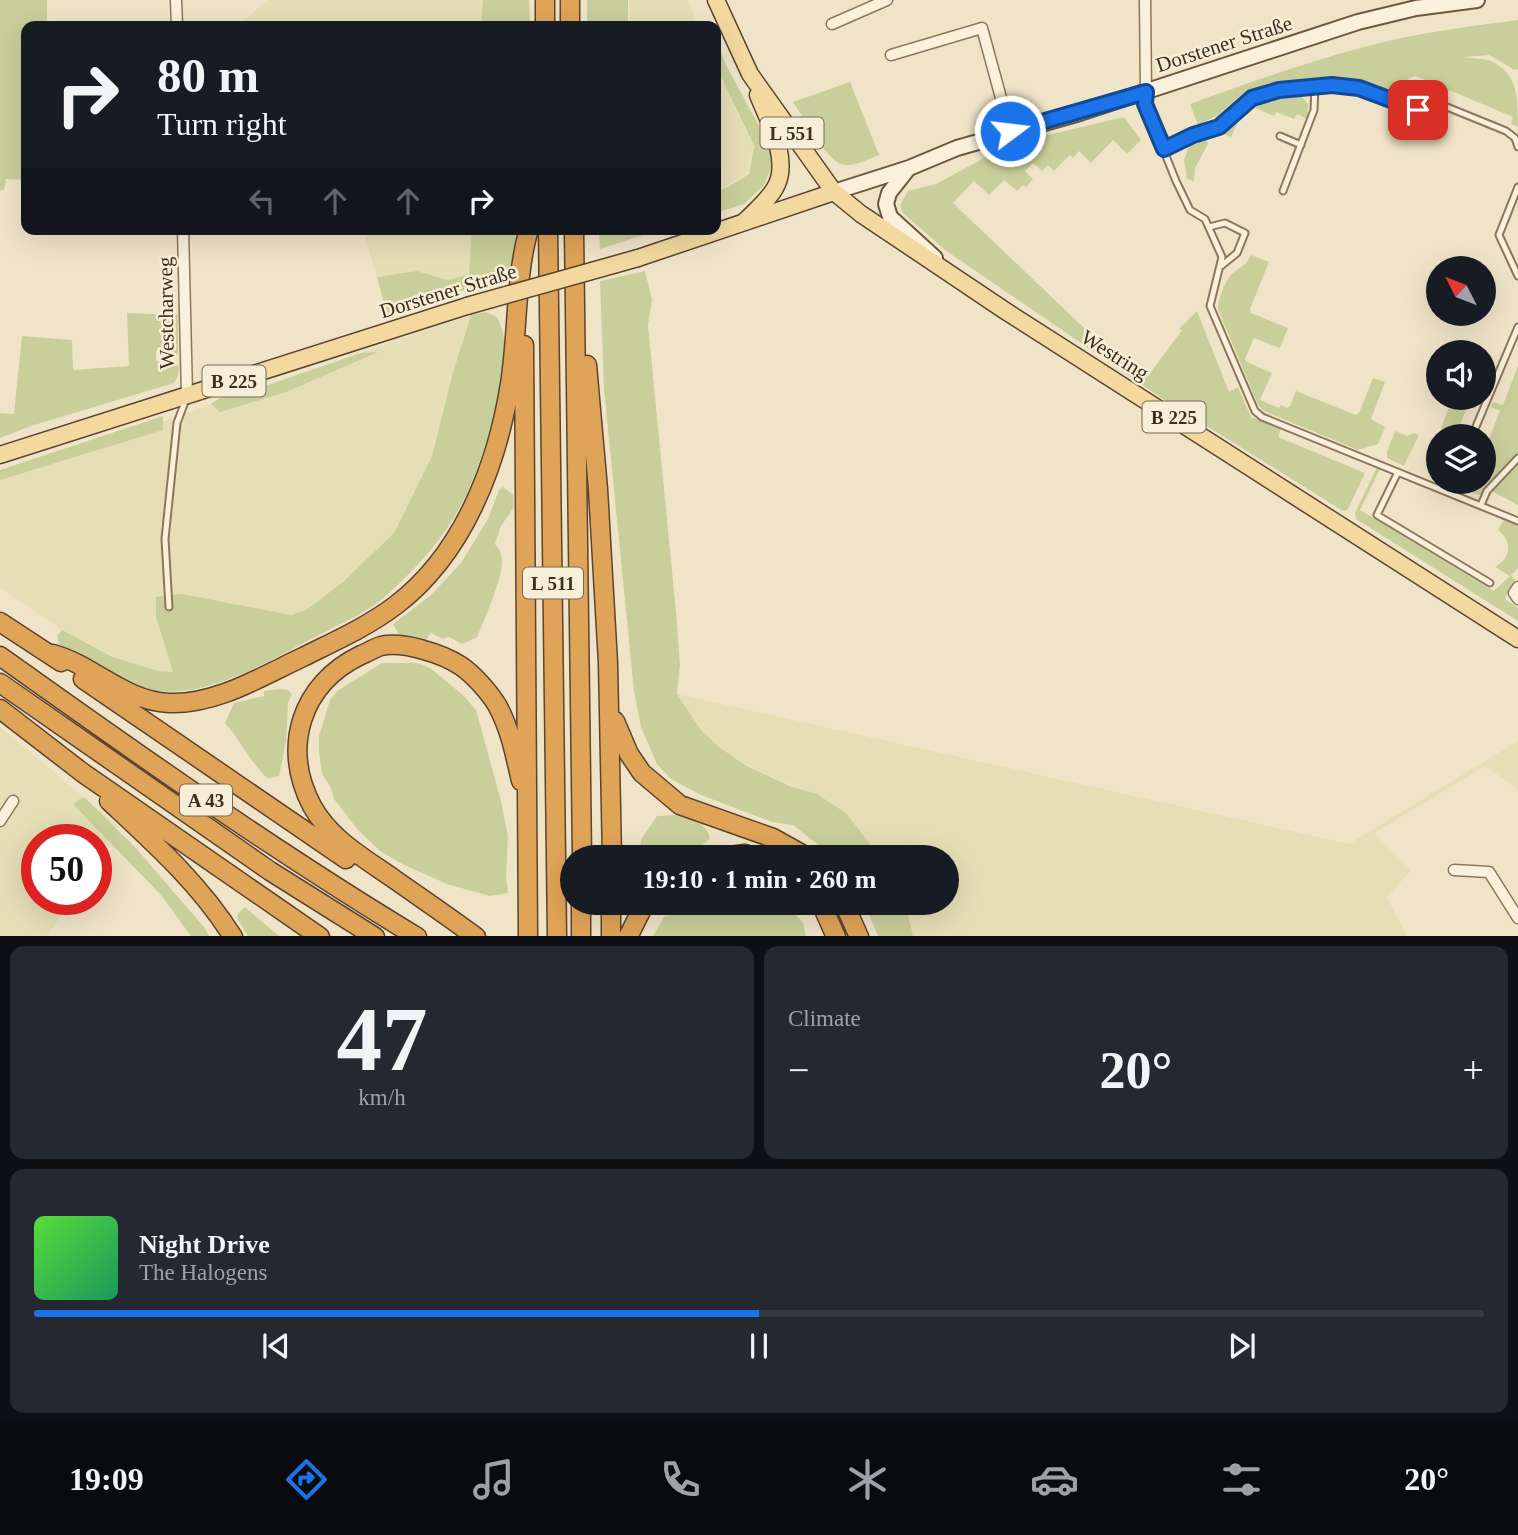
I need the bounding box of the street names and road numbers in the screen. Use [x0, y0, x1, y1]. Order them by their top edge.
street label: Dorstener Straße [1153, 11, 1295, 77]
road number: L 551 [760, 118, 824, 148]
street label: Westcharweg [153, 256, 179, 369]
street label: Dorstener Straße [377, 259, 519, 323]
street label: Westring [1077, 325, 1154, 385]
road number: B 225 [202, 366, 266, 396]
road number: B 225 [1142, 402, 1206, 432]
road number: L 511 [523, 568, 583, 598]
road number: A 43 [180, 785, 232, 816]

